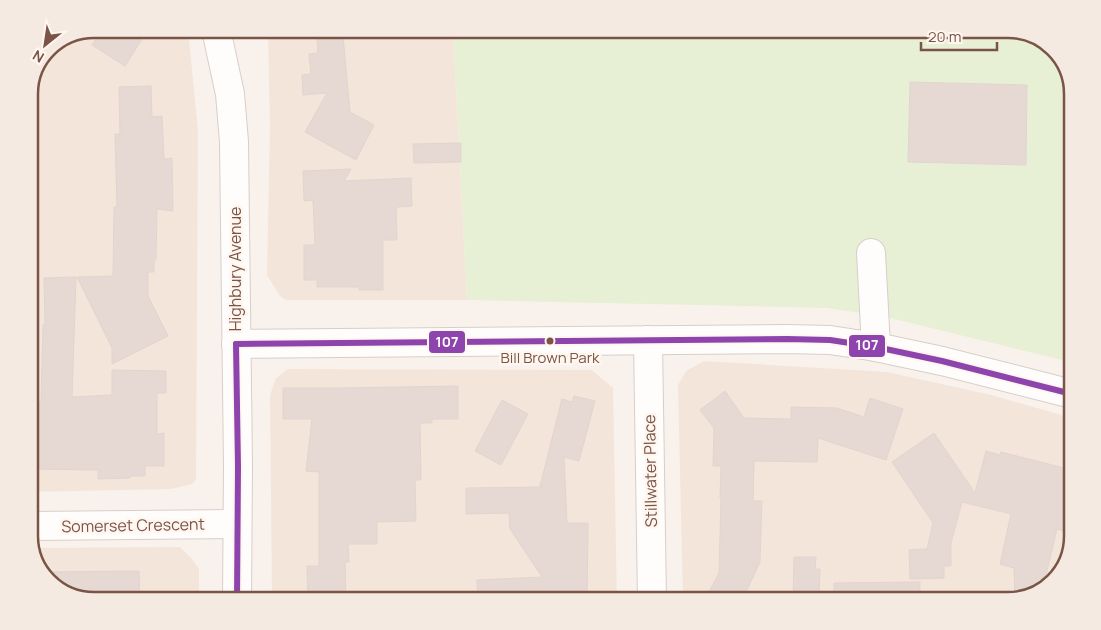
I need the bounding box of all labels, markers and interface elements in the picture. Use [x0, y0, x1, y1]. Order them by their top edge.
north arrow [20, 20, 70, 70]
scale bar [921, 20, 997, 52]
text: 20 m [928, 26, 961, 47]
text: N [29, 46, 47, 67]
street label: Highbury Avenue [224, 207, 246, 331]
line badge: 107 [428, 330, 466, 354]
text: 107 [436, 332, 458, 351]
line badge: 107 [848, 334, 886, 358]
text: 107 [856, 335, 878, 354]
marker: Bill Brown Park [545, 336, 555, 346]
place label: Bill Brown Park [500, 347, 600, 368]
street label: Stillwater Place [638, 414, 662, 528]
street label: Somerset Crescent [61, 513, 205, 537]

